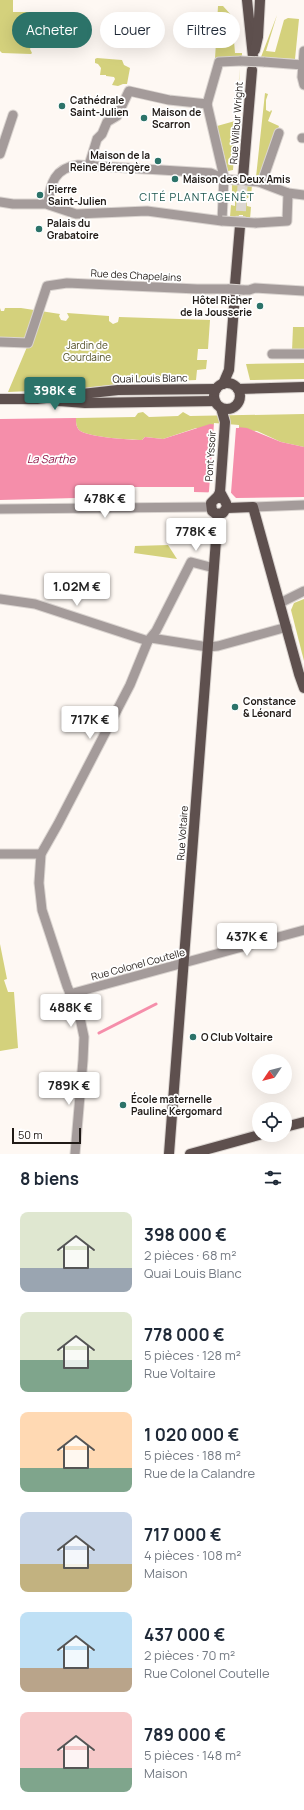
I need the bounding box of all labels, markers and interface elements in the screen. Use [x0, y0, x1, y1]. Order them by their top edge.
chip: Acheter [12, 12, 92, 48]
chip: Louer [100, 12, 165, 48]
chip: Filtres [173, 12, 240, 48]
street label: Rue Wilbur Wright [226, 81, 246, 165]
place label: Cathédrale Saint-Julien [70, 93, 129, 119]
marker: Cathédrale Saint-Julien [57, 101, 67, 111]
place label: Maison de Scarron [152, 105, 201, 131]
marker: Maison de Scarron [139, 113, 149, 123]
place label: Maison de la Reine Bérengère [70, 148, 150, 174]
marker: Maison de la Reine Bérengère [153, 156, 163, 166]
place label: Maison des Deux Amis [183, 172, 291, 186]
marker: Maison des Deux Amis [170, 174, 180, 184]
place label: Pierre Saint-Julien [48, 182, 107, 208]
district label: CITÉ PLANTAGENÊT [139, 189, 255, 204]
marker: Pierre Saint-Julien [35, 190, 45, 200]
place label: Palais du Grabatoire [47, 216, 99, 242]
marker: Palais du Grabatoire [34, 224, 44, 234]
street label: Rue des Chapelains [90, 266, 182, 284]
place label: Hôtel Richer de la Jousserie [180, 293, 252, 319]
marker: Hôtel Richer de la Jousserie [255, 301, 265, 311]
park label: Jardin de Gourdaine [63, 338, 111, 364]
street label: Quai Louis Blanc [112, 370, 188, 386]
pin: 398K € [22, 377, 88, 411]
text: 398K € [33, 381, 77, 399]
street label: Pont Yssoir [201, 430, 219, 482]
water label: La Sarthe [27, 451, 76, 466]
pin: 478K € [72, 485, 138, 519]
text: 478K € [84, 489, 126, 507]
pin: 778K € [163, 518, 229, 552]
text: 778K € [175, 522, 217, 540]
pin: 1.02M € [40, 573, 114, 607]
text: 1.02M € [53, 577, 101, 595]
place label: Constance & Léonard [243, 694, 296, 720]
marker: Constance & Léonard [230, 702, 240, 712]
pin: 717K € [57, 706, 123, 740]
text: 717K € [70, 710, 110, 728]
street label: Rue Voltaire [173, 805, 191, 861]
pin: 437K € [214, 923, 280, 957]
text: 437K € [226, 927, 268, 945]
street label: Rue Colonel Coutelle [89, 945, 187, 983]
pin: 488K € [38, 994, 104, 1028]
text: 488K € [49, 998, 93, 1016]
place label: O Club Voltaire [201, 1030, 273, 1044]
marker: O Club Voltaire [188, 1032, 198, 1042]
north arrow [252, 1054, 292, 1094]
map controls [252, 1054, 292, 1142]
pin: 789K € [36, 1072, 102, 1106]
text: 789K € [48, 1076, 90, 1094]
place label: École maternelle Pauline Kergomard [131, 1092, 222, 1118]
marker: École maternelle Pauline Kergomard [118, 1100, 128, 1110]
button: locate [252, 1102, 292, 1142]
scale bar [12, 1126, 81, 1145]
text: 50 m [18, 1127, 43, 1142]
text: 8 biens [20, 1167, 79, 1190]
icon: filters [262, 1167, 284, 1189]
text: 398 000 € [144, 1223, 227, 1246]
icon: home [52, 1228, 100, 1276]
text: 2 pièces · 68 m² [144, 1246, 236, 1264]
text: Quai Louis Blanc [144, 1264, 242, 1282]
text: 778 000 € [144, 1323, 225, 1346]
icon: home [52, 1328, 100, 1376]
text: 5 pièces · 128 m² [144, 1346, 241, 1364]
text: Rue Voltaire [144, 1364, 216, 1382]
text: 1 020 000 € [144, 1423, 239, 1446]
icon: home [52, 1428, 100, 1476]
text: 5 pièces · 188 m² [144, 1446, 241, 1464]
text: Rue de la Calandre [144, 1464, 255, 1482]
text: 717 000 € [144, 1523, 222, 1546]
icon: home [52, 1528, 100, 1576]
text: 4 pièces · 108 m² [144, 1546, 242, 1564]
text: Maison [144, 1564, 187, 1582]
text: 437 000 € [144, 1623, 225, 1646]
icon: home [52, 1628, 100, 1676]
text: 2 pièces · 70 m² [144, 1646, 235, 1664]
text: Rue Colonel Coutelle [144, 1664, 270, 1682]
text: 789 000 € [144, 1723, 226, 1746]
icon: home [52, 1728, 100, 1776]
text: 5 pièces · 148 m² [144, 1746, 241, 1764]
text: Maison [144, 1764, 187, 1782]

